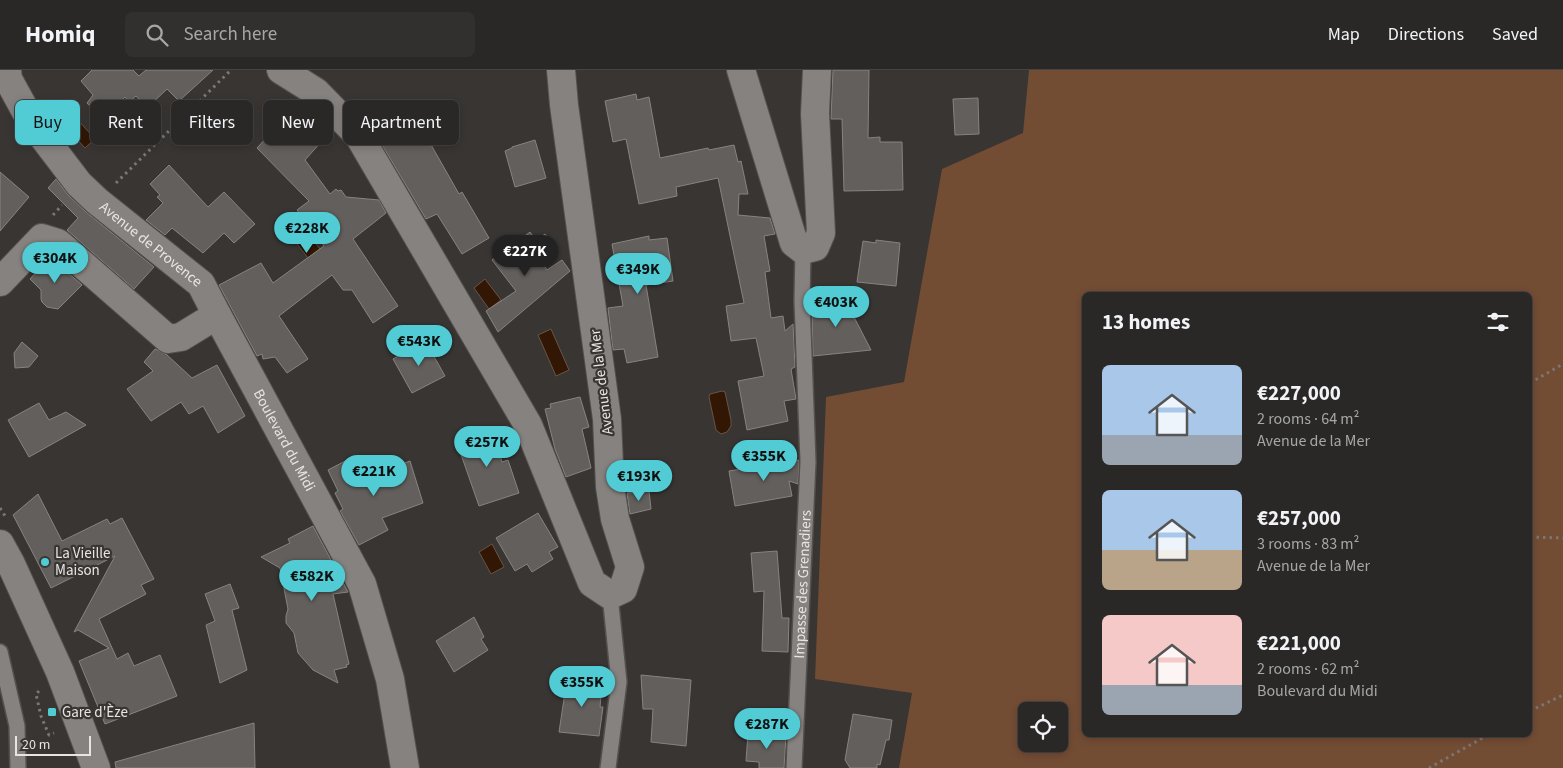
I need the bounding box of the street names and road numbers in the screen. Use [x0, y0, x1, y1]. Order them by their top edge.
street label: Avenue de Provence [95, 197, 207, 292]
street label: Avenue de la Mer [585, 327, 618, 436]
street label: Boulevard du Midi [248, 386, 320, 495]
street label: Impasse des Grenadiers [789, 509, 817, 659]

